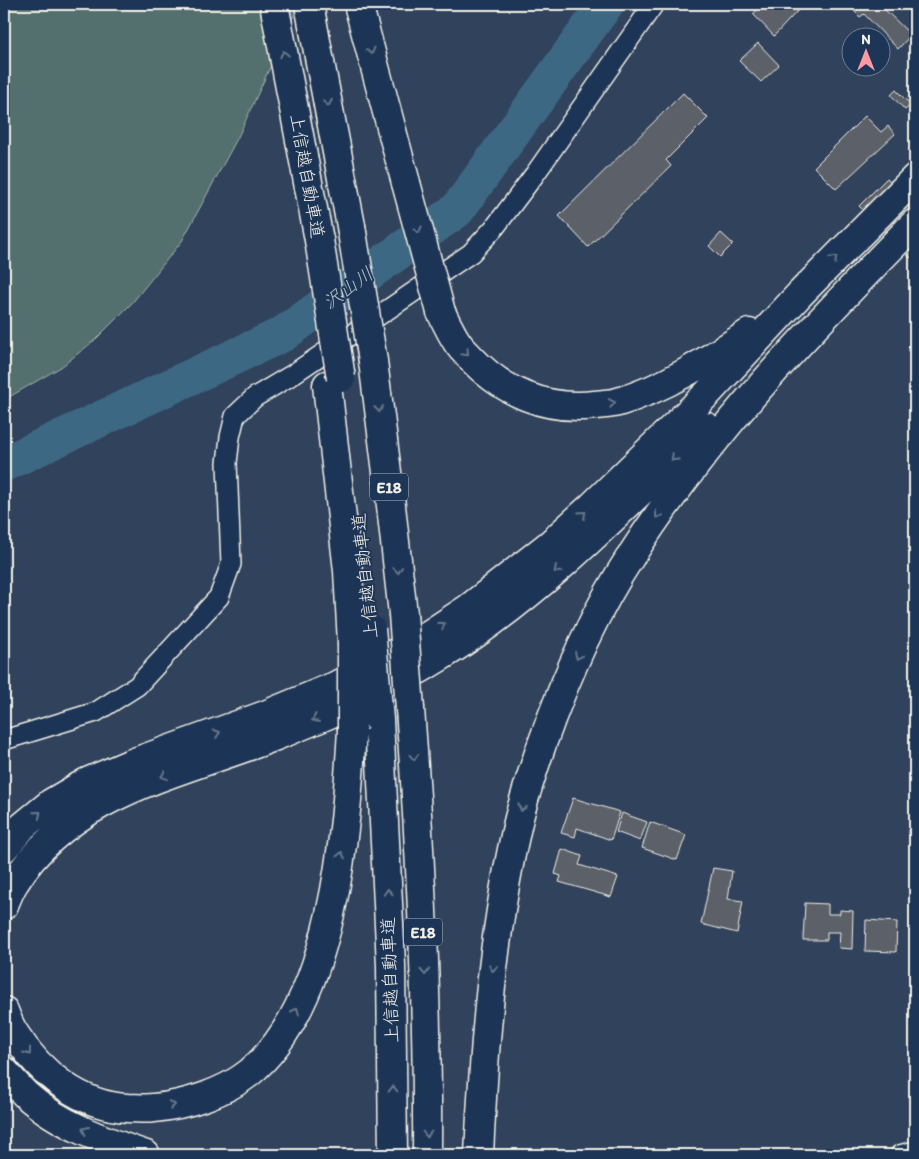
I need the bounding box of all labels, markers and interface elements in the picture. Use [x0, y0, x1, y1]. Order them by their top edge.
north arrow [842, 28, 892, 78]
text: N [861, 31, 871, 48]
one-way arrow [365, 46, 376, 55]
one-way arrow [280, 50, 290, 59]
one-way arrow [322, 99, 333, 108]
street label: 上信越自動車道 [285, 112, 329, 240]
one-way arrow [413, 226, 423, 234]
one-way arrow [828, 256, 837, 265]
water label: 沢山川 [318, 262, 378, 314]
one-way arrow [460, 347, 469, 356]
one-way arrow [607, 398, 616, 408]
one-way arrow [373, 405, 384, 413]
one-way arrow [671, 452, 680, 461]
road number: E18 [370, 474, 408, 501]
one-way arrow [655, 509, 664, 518]
one-way arrow [578, 511, 587, 520]
street label: 上信越自動車道 [347, 512, 383, 640]
one-way arrow [553, 565, 562, 574]
one-way arrow [392, 567, 403, 575]
one-way arrow [437, 622, 446, 632]
one-way arrow [574, 650, 584, 659]
one-way arrow [312, 713, 320, 723]
one-way arrow [212, 729, 221, 739]
one-way arrow [408, 754, 419, 762]
one-way arrow [160, 770, 168, 780]
one-way arrow [518, 803, 528, 812]
one-way arrow [32, 811, 41, 819]
one-way arrow [335, 851, 345, 860]
one-way arrow [382, 887, 393, 895]
street label: 上信越自動車道 [377, 917, 403, 1043]
road number: E18 [404, 919, 442, 946]
one-way arrow [488, 964, 499, 972]
one-way arrow [420, 968, 430, 976]
one-way arrow [290, 1007, 301, 1016]
one-way arrow [22, 1046, 31, 1056]
one-way arrow [388, 1085, 398, 1092]
one-way arrow [168, 1101, 177, 1111]
one-way arrow [81, 1126, 90, 1137]
one-way arrow [422, 1131, 432, 1139]

